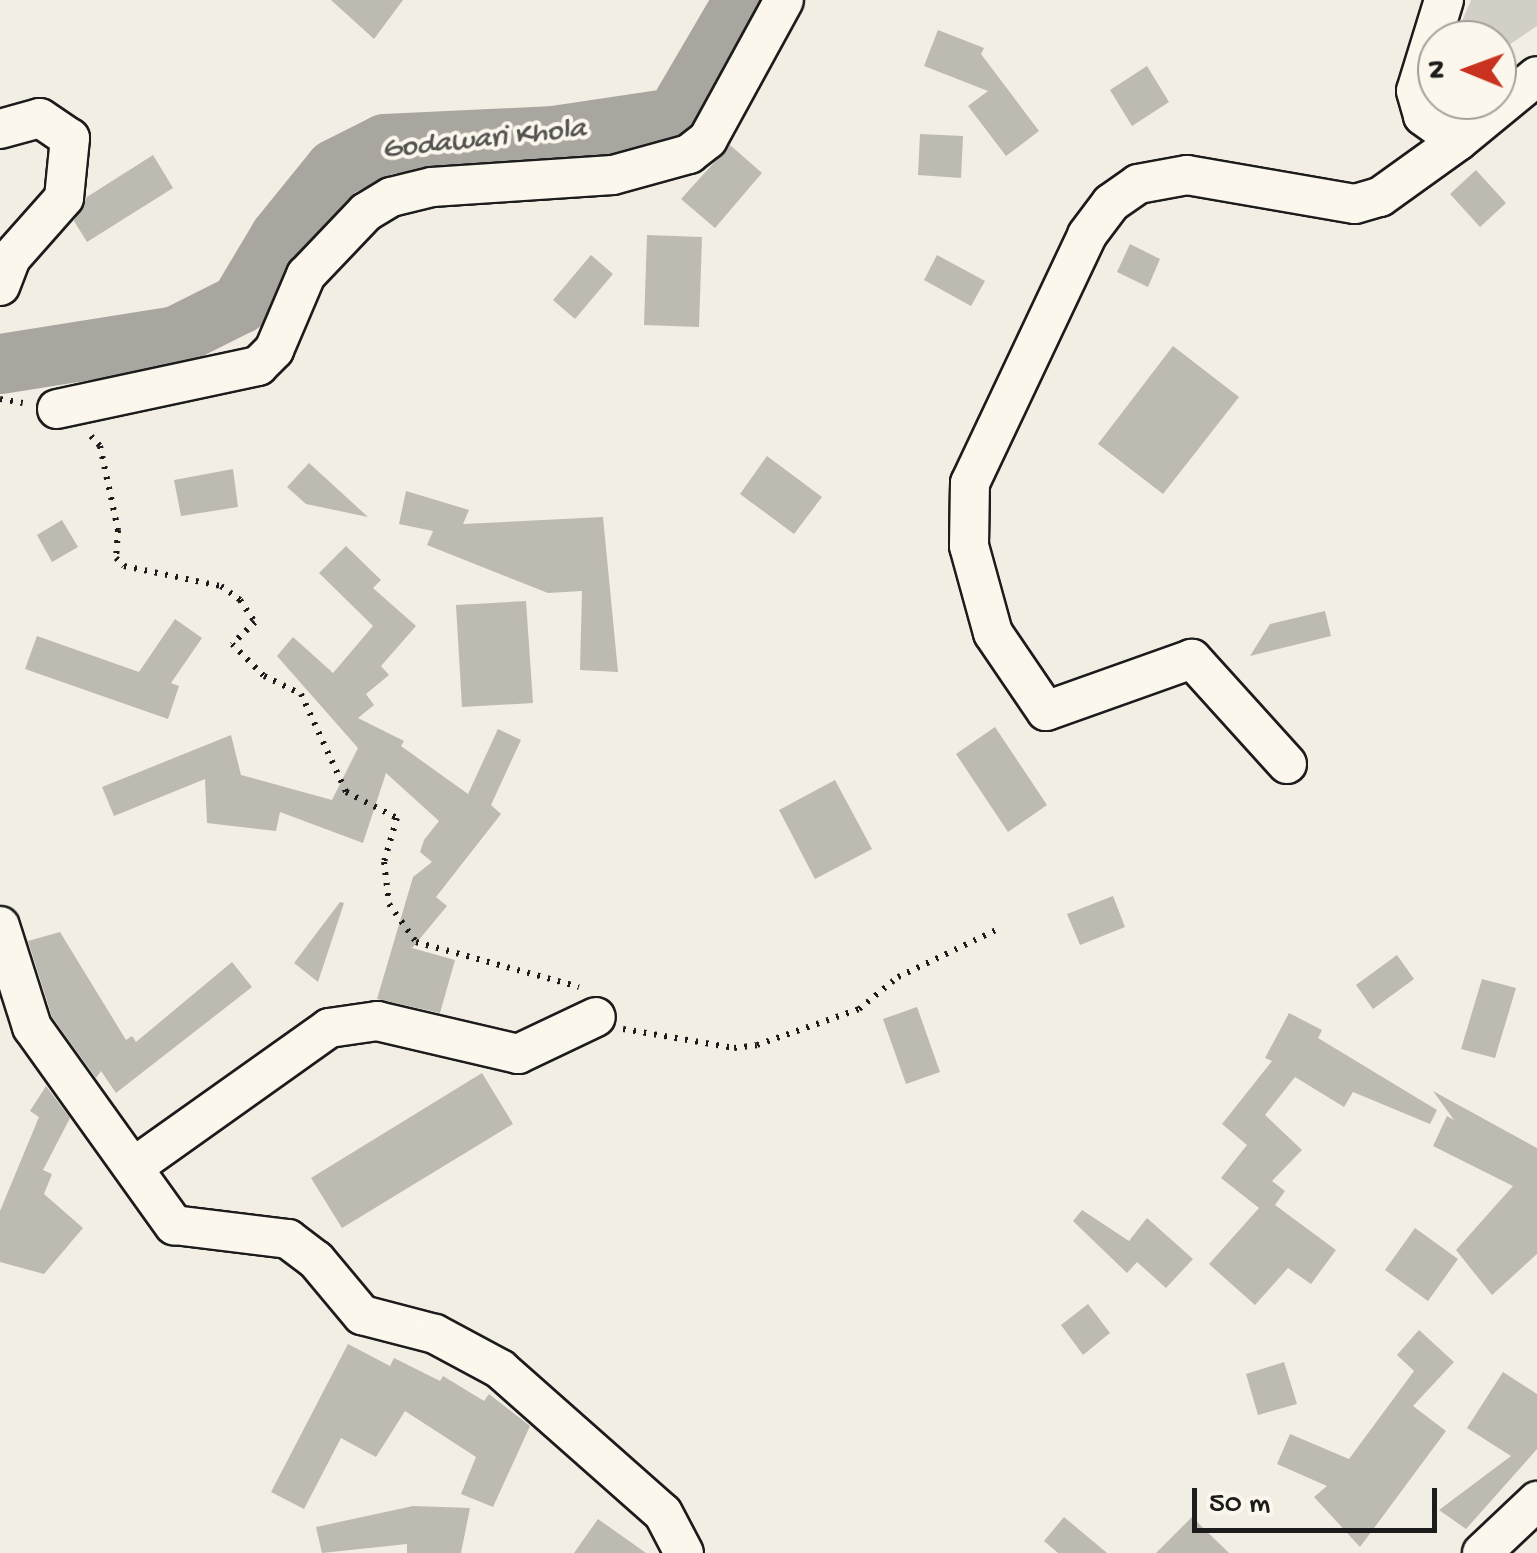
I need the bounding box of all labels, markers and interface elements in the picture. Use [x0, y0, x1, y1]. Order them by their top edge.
north arrow [1417, 20, 1517, 120]
text: N [1422, 60, 1455, 79]
water label: Godawari Khola [381, 112, 587, 170]
scale bar [1197, 1468, 1442, 1530]
text: 50 m [1209, 1488, 1270, 1523]

